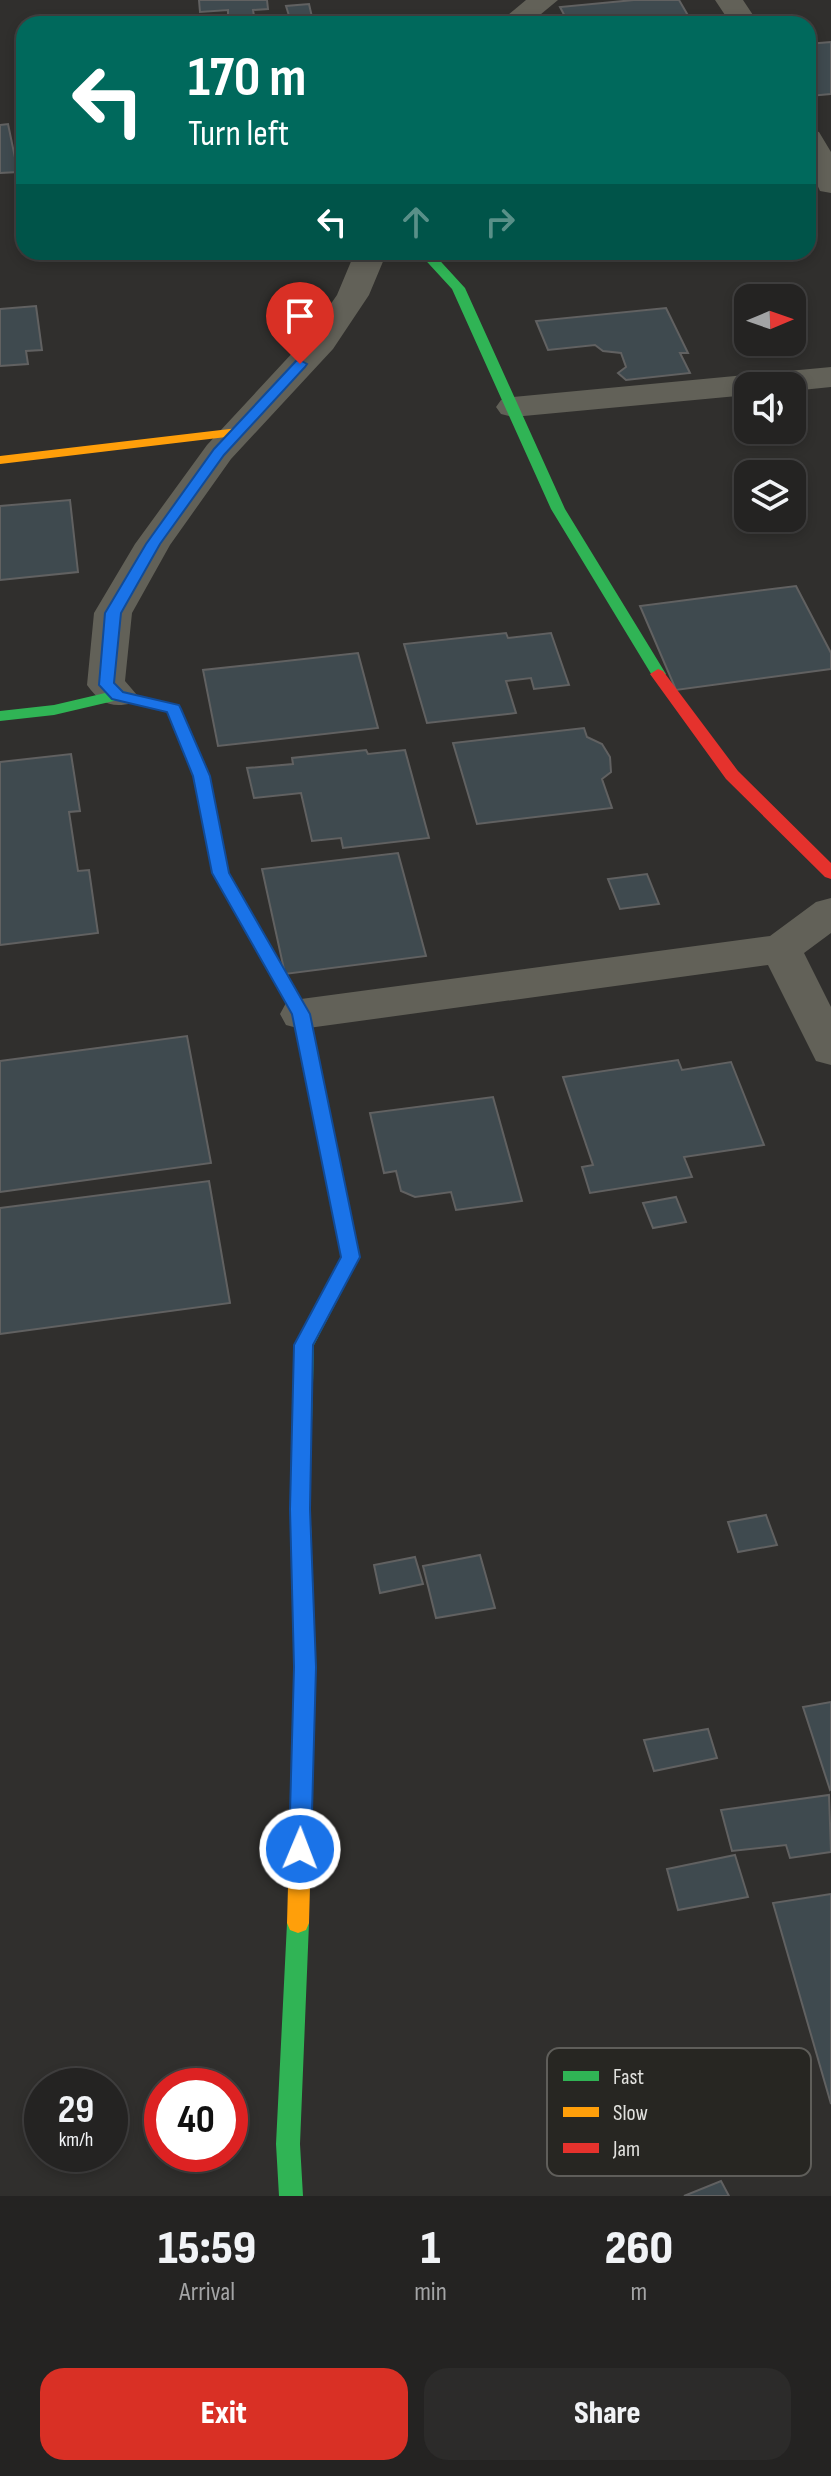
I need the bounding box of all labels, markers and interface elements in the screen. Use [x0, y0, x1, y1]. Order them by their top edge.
text: 170 m [188, 45, 306, 112]
icon: left [56, 48, 160, 152]
text: Turn left [188, 113, 289, 156]
icon: left [310, 200, 354, 244]
icon: ahead [394, 200, 438, 244]
icon: right [478, 200, 522, 244]
pin [266, 282, 334, 364]
north arrow [734, 284, 806, 356]
map controls [734, 284, 806, 532]
icon: arrive [278, 294, 322, 338]
button: sound [734, 372, 806, 444]
button: layers [734, 460, 806, 532]
position arrow [258, 1807, 342, 1891]
legend [547, 2048, 811, 2176]
text: Fast [613, 2064, 644, 2091]
speed limit sign: 40 [144, 2068, 248, 2172]
text: 29 [58, 2086, 94, 2134]
text: Slow [613, 2100, 648, 2127]
text: km/h [59, 2128, 93, 2152]
text: Jam [612, 2136, 640, 2163]
text: 15:59 [158, 2220, 256, 2277]
text: 1 [421, 2220, 440, 2277]
text: 260 [605, 2220, 673, 2277]
text: Arrival [179, 2277, 235, 2308]
text: min [414, 2277, 447, 2308]
text: m [631, 2277, 647, 2308]
button: Exit [40, 2368, 408, 2460]
button: Share [424, 2368, 791, 2460]

